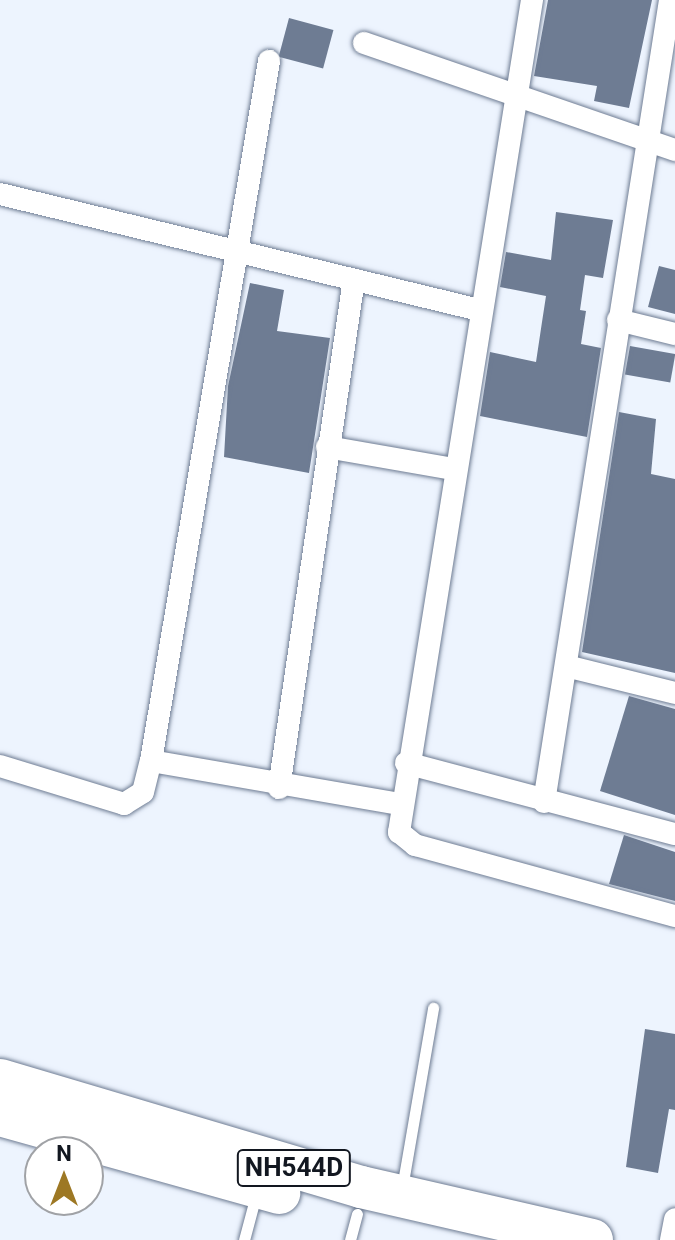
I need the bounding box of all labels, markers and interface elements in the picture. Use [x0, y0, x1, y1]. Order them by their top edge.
north arrow [24, 1136, 104, 1216]
text: N [56, 1141, 72, 1166]
road number: NH544D [236, 1146, 352, 1190]

